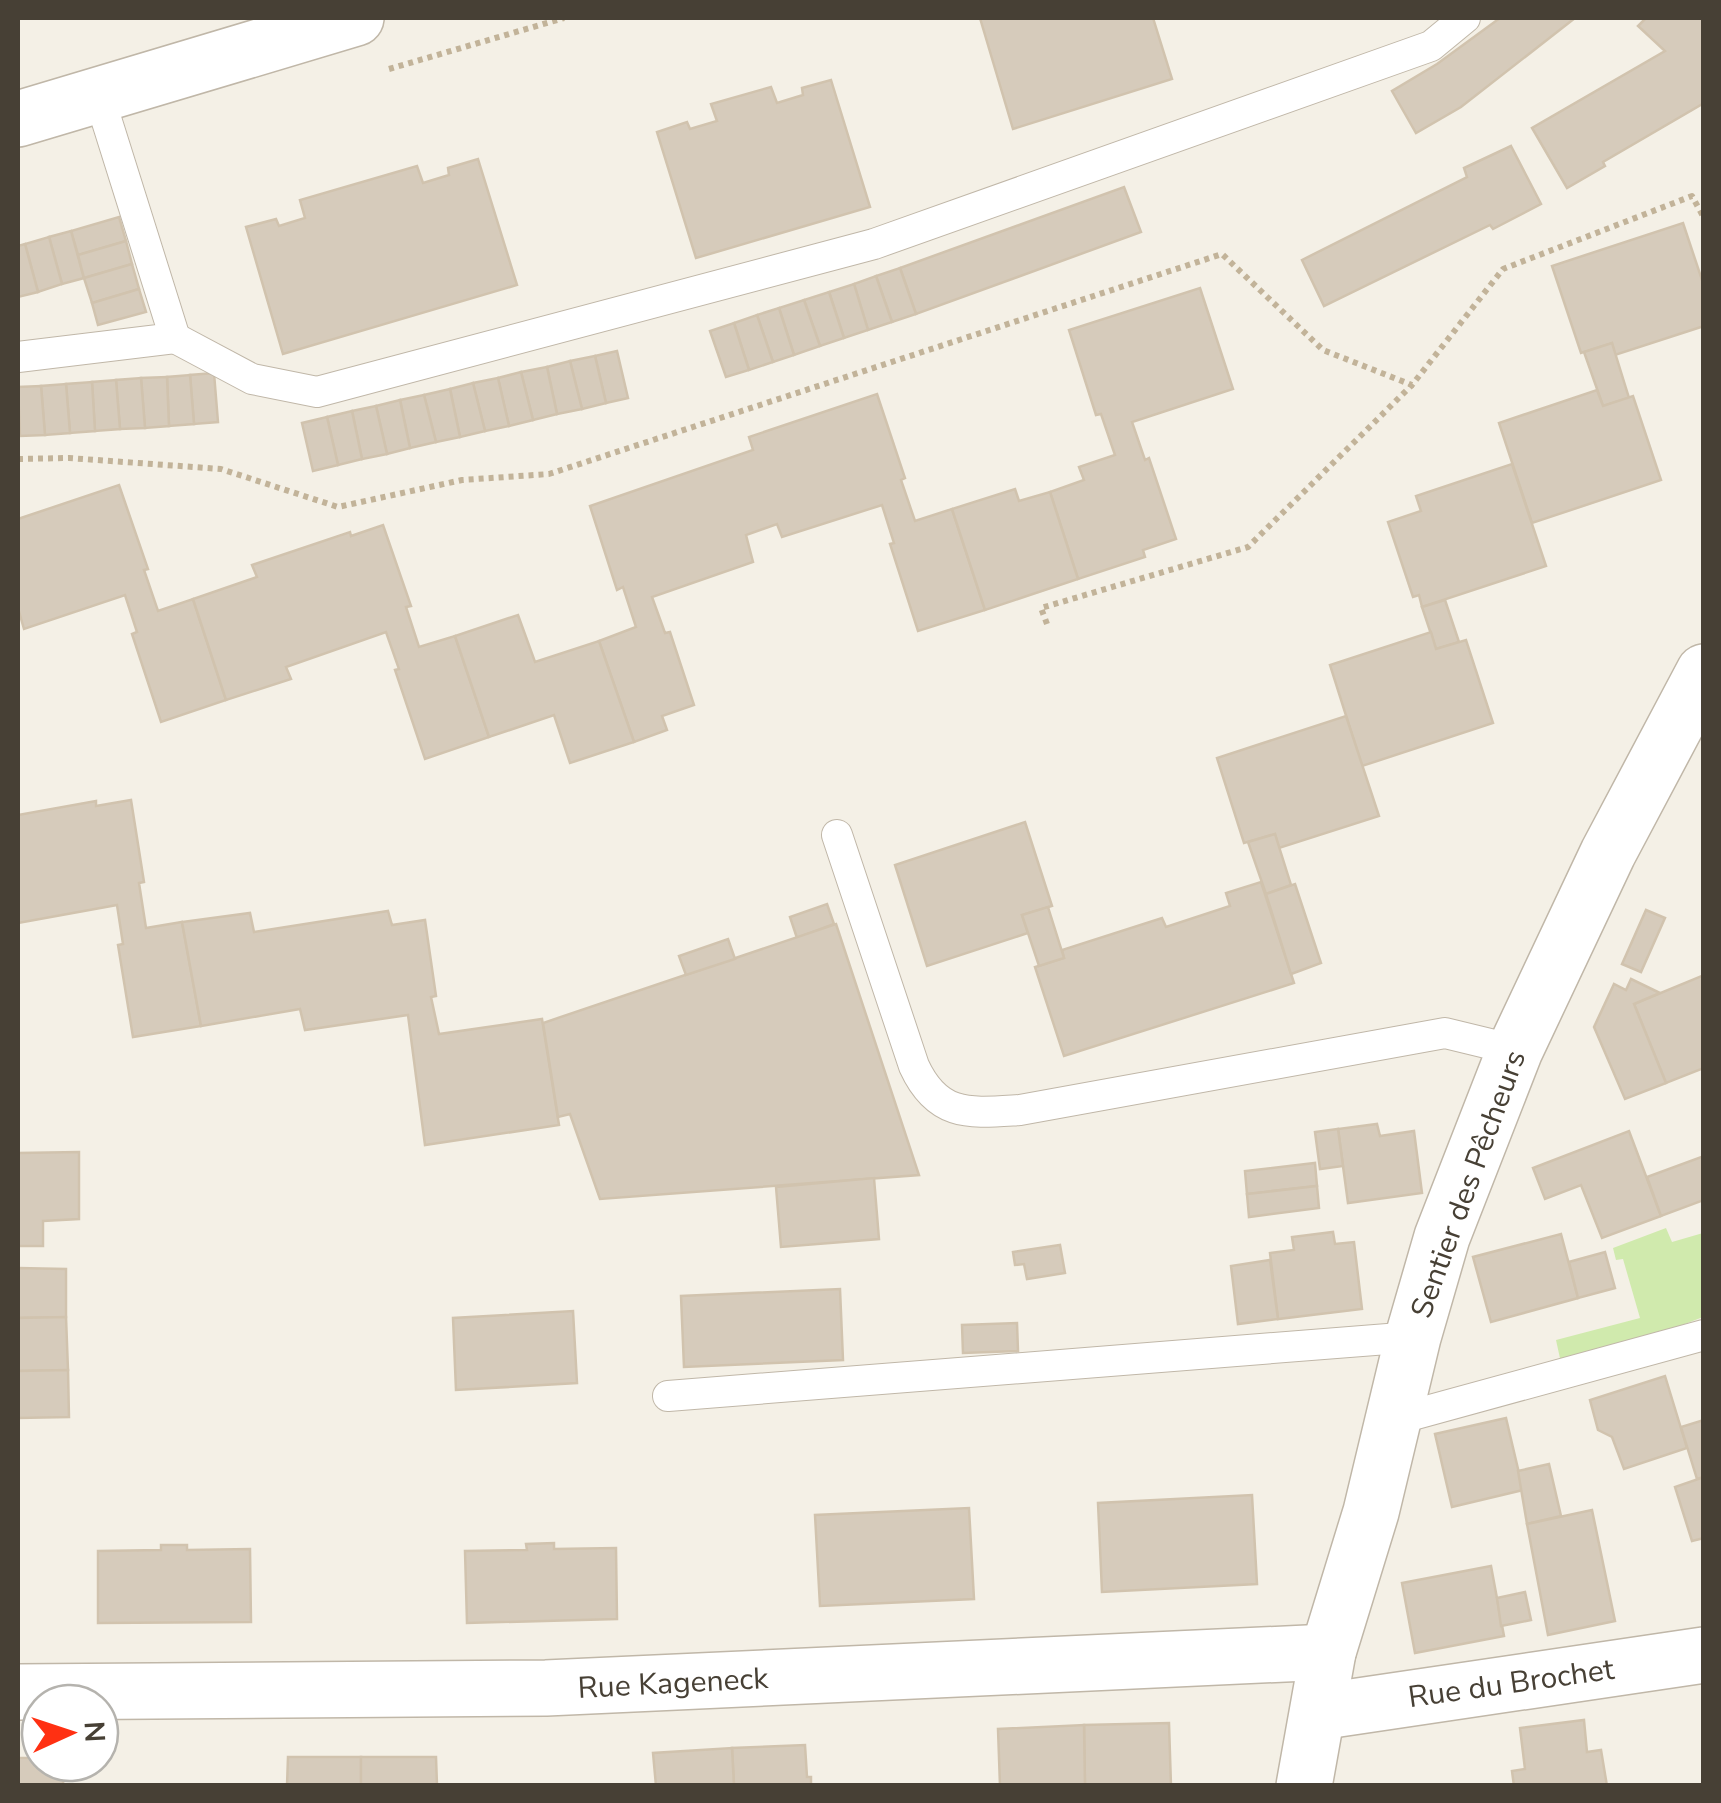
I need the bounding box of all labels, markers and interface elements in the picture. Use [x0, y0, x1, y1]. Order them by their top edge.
street label: Sentier des Pêcheurs [1401, 1045, 1536, 1324]
street label: Rue du Brochet [1405, 1649, 1617, 1718]
street label: Rue Kageneck [577, 1658, 770, 1709]
north arrow [20, 1683, 120, 1783]
text: N [74, 1720, 113, 1743]

